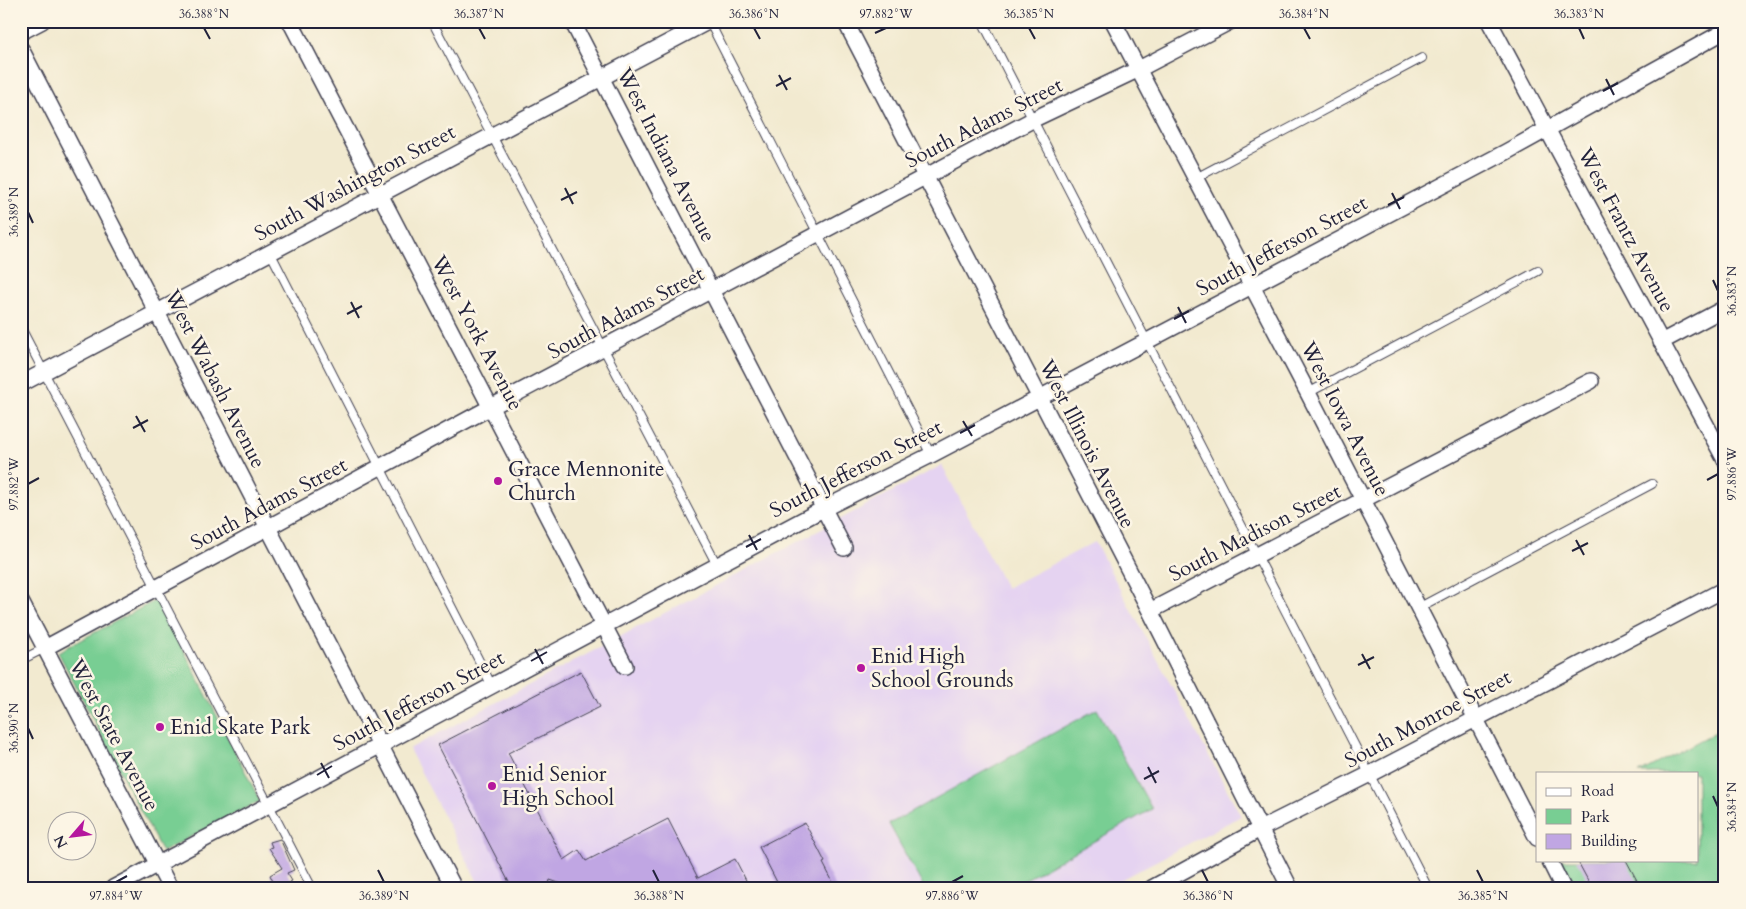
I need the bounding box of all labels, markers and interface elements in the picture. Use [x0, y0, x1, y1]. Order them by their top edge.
text: 36.388°N [179, 6, 230, 22]
text: 36.387°N [454, 6, 505, 22]
text: 36.386°N [729, 6, 780, 22]
text: 97.882°W [859, 6, 913, 22]
text: 36.385°N [1004, 6, 1055, 22]
text: 36.384°N [1279, 6, 1330, 22]
text: 36.383°N [1554, 6, 1605, 22]
street label: West Indiana Avenue [609, 62, 723, 247]
street label: South Adams Street [900, 71, 1068, 175]
street label: South Washington Street [249, 118, 461, 248]
street label: West Frantz Avenue [1570, 142, 1682, 317]
text: 36.389°N [6, 186, 22, 237]
street label: South Jefferson Street [1191, 188, 1373, 303]
street label: West York Avenue [423, 250, 530, 416]
street label: South Adams Street [543, 259, 710, 366]
text: 36.383°N [1724, 265, 1740, 316]
street label: West Wabash Avenue [157, 284, 273, 473]
street label: West Iowa Avenue [1293, 336, 1397, 501]
street label: West Illinois Avenue [1031, 354, 1142, 533]
street label: South Jefferson Street [765, 413, 948, 525]
text: 97.886°W [1724, 447, 1740, 501]
street label: South Adams Street [186, 450, 353, 557]
place label: Grace Mennonite Church [508, 455, 665, 508]
text: 97.882°W [6, 457, 22, 511]
marker: Grace Mennonite Church [492, 475, 504, 487]
street label: South Madison Street [1164, 477, 1346, 589]
place label: Enid High School Grounds [871, 642, 1014, 695]
street label: South Jefferson Street [328, 643, 510, 758]
street label: West State Avenue [61, 653, 166, 816]
marker: Enid High School Grounds [855, 662, 867, 674]
street label: South Monroe Street [1340, 663, 1517, 775]
text: 36.390°N [6, 702, 22, 753]
place label: Enid Skate Park [170, 713, 311, 742]
marker: Enid Skate Park [154, 721, 166, 733]
place label: Enid Senior High School [502, 760, 614, 813]
legend [1536, 772, 1698, 862]
marker: Enid Senior High School [486, 780, 498, 792]
text: Road [1581, 781, 1614, 801]
text: 36.384°N [1724, 781, 1740, 832]
text: Park [1581, 807, 1610, 827]
north arrow [48, 812, 98, 862]
text: Building [1581, 831, 1637, 851]
text: N [50, 832, 72, 852]
text: 97.884°W [89, 888, 143, 904]
text: 36.389°N [359, 888, 410, 904]
text: 36.388°N [634, 888, 685, 904]
text: 97.886°W [925, 888, 979, 904]
text: 36.386°N [1183, 888, 1234, 904]
text: 36.385°N [1458, 888, 1509, 904]

